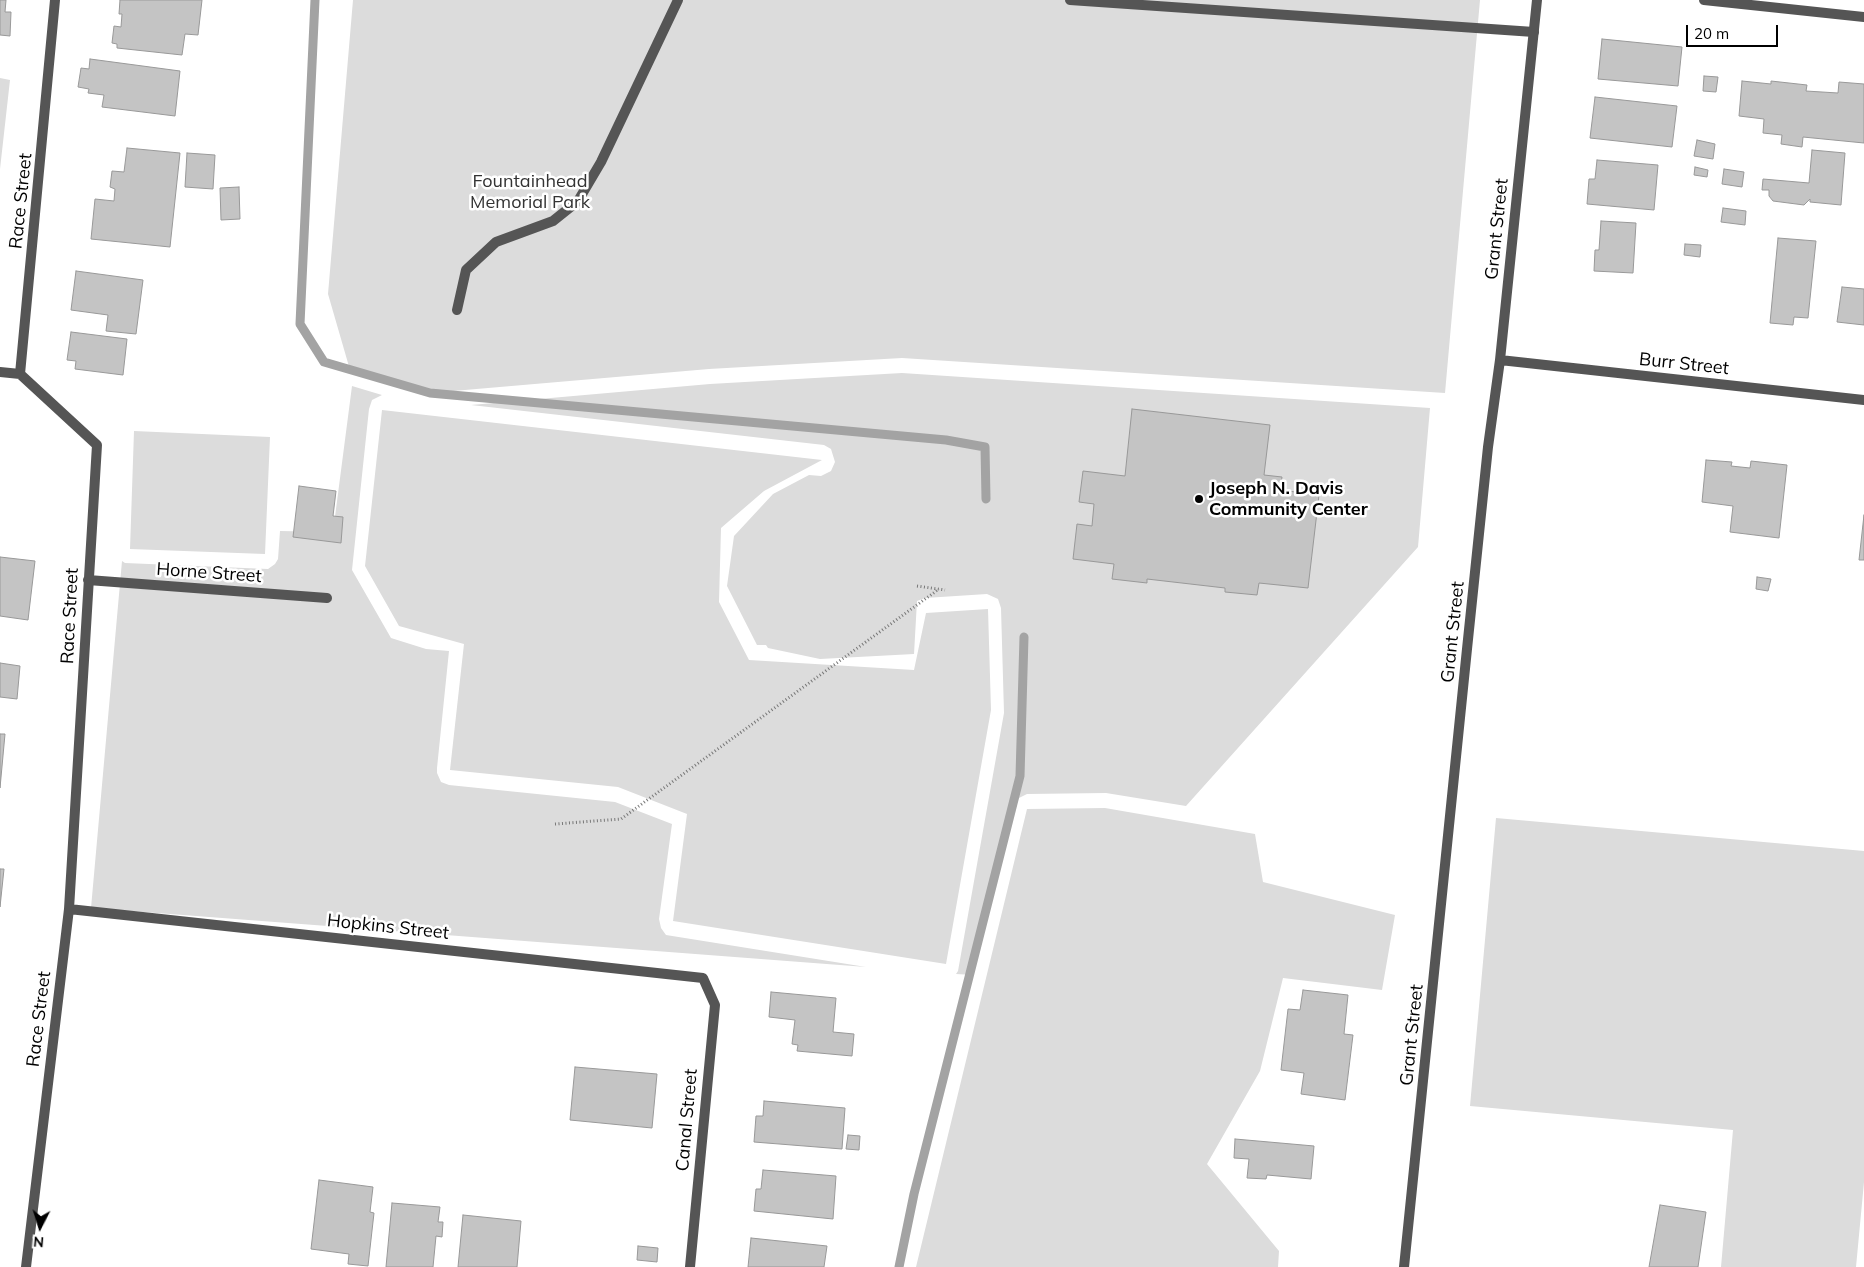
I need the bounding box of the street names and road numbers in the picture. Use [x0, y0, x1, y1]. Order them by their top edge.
street label: Race Street [5, 152, 37, 250]
street label: Grant Street [1481, 177, 1513, 281]
street label: Burr Street [1638, 349, 1730, 379]
street label: Horne Street [156, 559, 262, 587]
street label: Race Street [57, 567, 83, 665]
street label: Grant Street [1437, 580, 1469, 684]
street label: Hopkins Street [326, 910, 450, 944]
street label: Race Street [22, 970, 56, 1068]
street label: Grant Street [1396, 983, 1428, 1087]
street label: Canal Street [672, 1068, 702, 1172]

